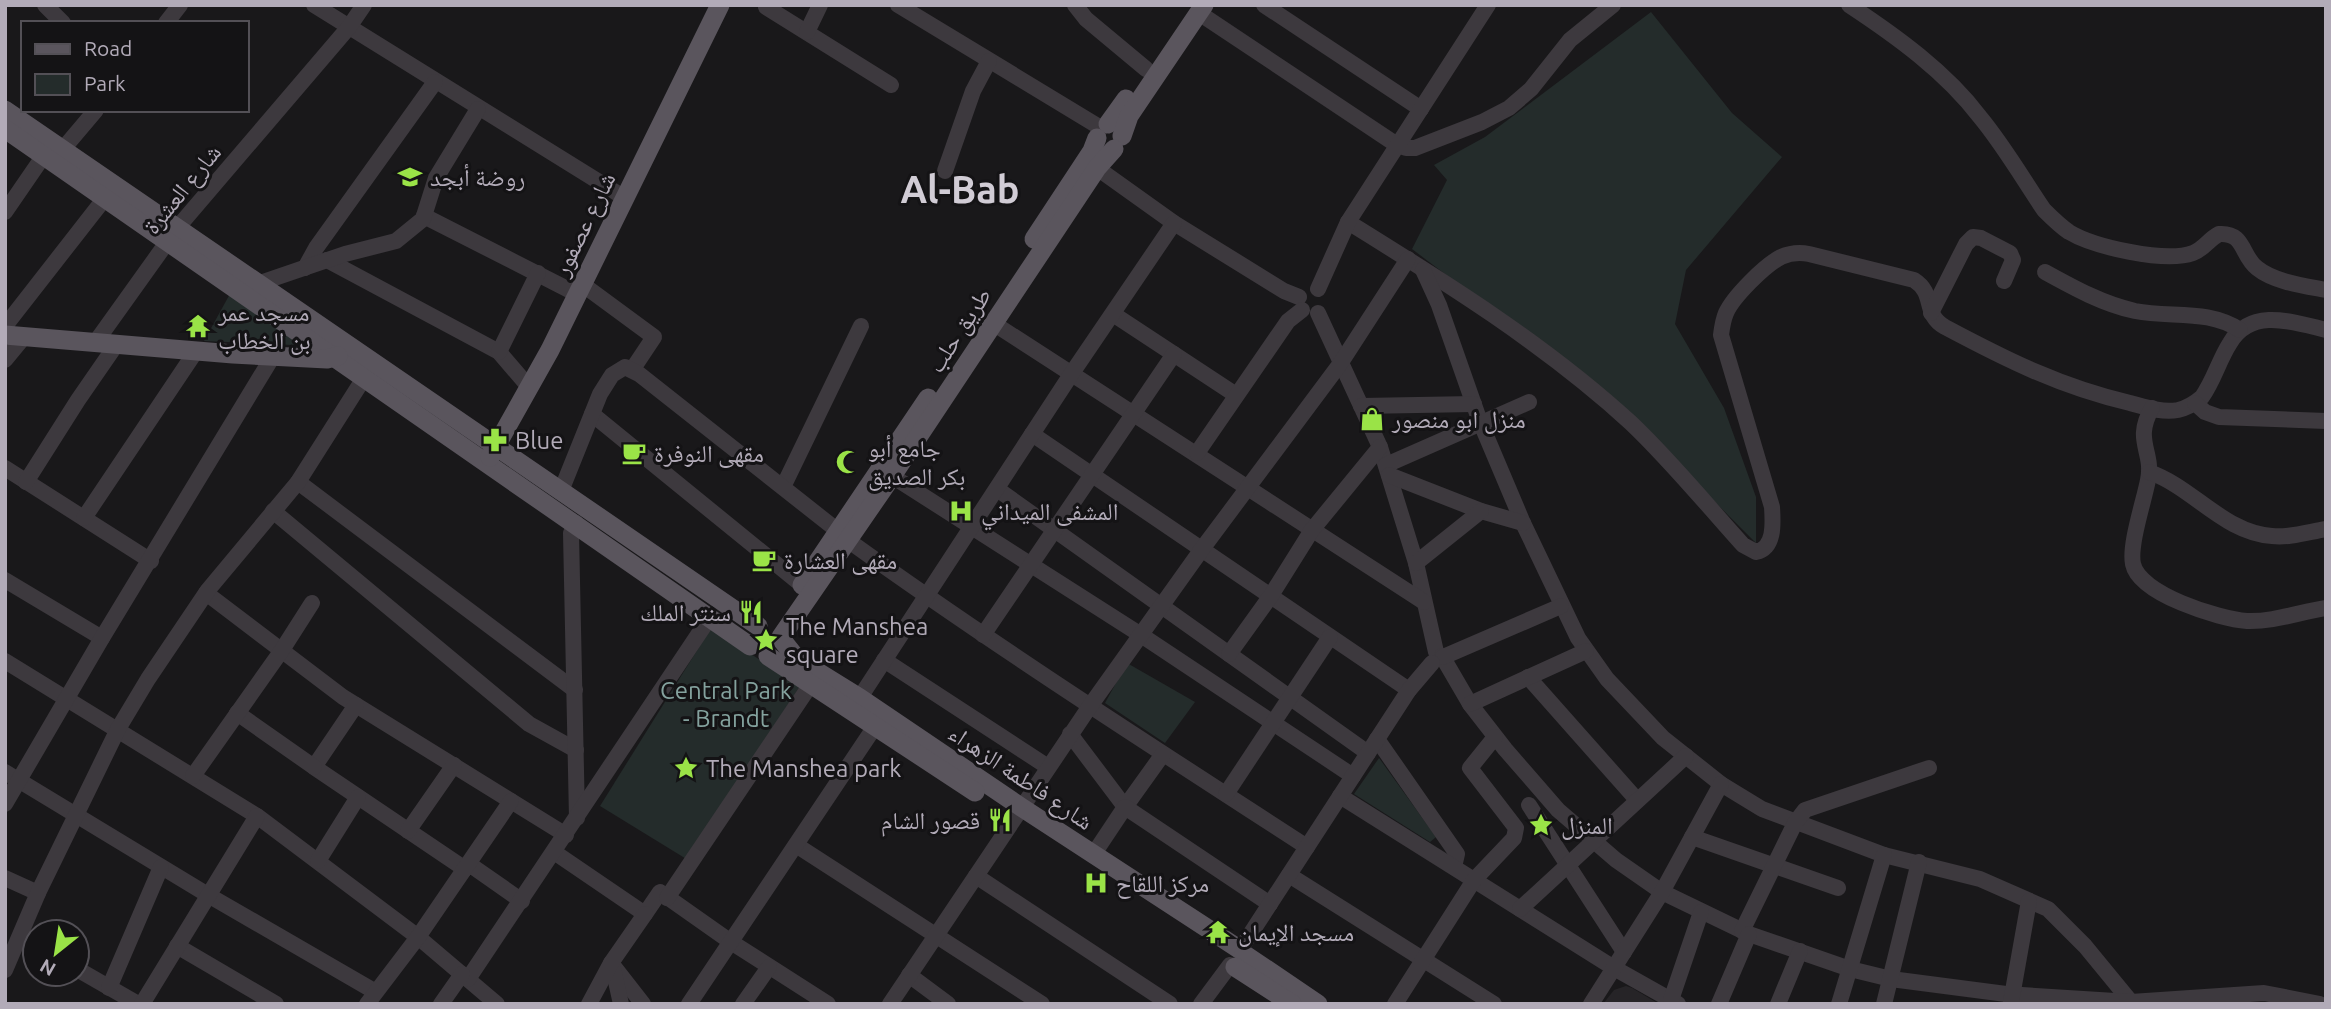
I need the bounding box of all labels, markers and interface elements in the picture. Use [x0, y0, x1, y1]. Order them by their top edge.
legend [21, 21, 248, 112]
text: Road [84, 36, 132, 60]
text: Park [84, 71, 126, 95]
street label: شارع العشرة [138, 139, 228, 240]
school or university icon: روضة أبجد [396, 163, 424, 191]
place label: روضة أبجد [430, 164, 525, 191]
street label: شارع عصفور [547, 168, 622, 282]
district label: Al-Bab [900, 168, 1020, 210]
street label: طريق حلب [922, 283, 997, 378]
place label: مسجد عمر بن الخطاب [217, 299, 311, 355]
temple icon: مسجد عمر بن الخطاب [184, 312, 212, 340]
shop icon: منزل ابو منصور [1358, 405, 1386, 433]
place label: منزل ابو منصور [1391, 406, 1526, 434]
pharmacy icon: Blue [481, 426, 509, 454]
place label: Blue [515, 427, 563, 454]
place label: جامع أبو بكر الصديق [868, 435, 965, 491]
cafe icon: مقهى النوفرة [620, 439, 648, 467]
place label: مقهى النوفرة [654, 440, 764, 468]
mosque icon: جامع أبو بكر الصديق [834, 448, 862, 476]
hospital icon: المشفى الميداني [947, 497, 975, 525]
place label: المشفى الميداني [981, 498, 1118, 531]
cafe icon: مقهى العشارة [750, 546, 778, 574]
place label: مقهى العشارة [784, 547, 897, 575]
restaurant icon: سنتر الملك [737, 598, 765, 626]
place label: سنتر الملك [640, 599, 731, 626]
place label: The Manshea square [786, 613, 928, 668]
place icon: The Manshea square [752, 626, 780, 654]
park label: Central Park - Brandt [660, 677, 792, 732]
street label: شارع فاطمة الزهراء [943, 719, 1098, 837]
place icon: The Manshea park [672, 754, 700, 782]
place label: The Manshea park [706, 755, 901, 782]
restaurant icon: قصور الشام [986, 806, 1014, 834]
place label: قصور الشام [881, 807, 980, 837]
place icon: المنزل [1527, 811, 1555, 839]
place label: المنزل [1561, 812, 1613, 840]
hospital icon: مركز اللقاح [1082, 869, 1110, 897]
place label: مركز اللقاح [1116, 870, 1209, 899]
north arrow [21, 918, 91, 988]
temple icon: مسجد الإيمان [1204, 918, 1232, 946]
place label: مسجد الإيمان [1238, 919, 1354, 947]
text: N [36, 955, 59, 981]

